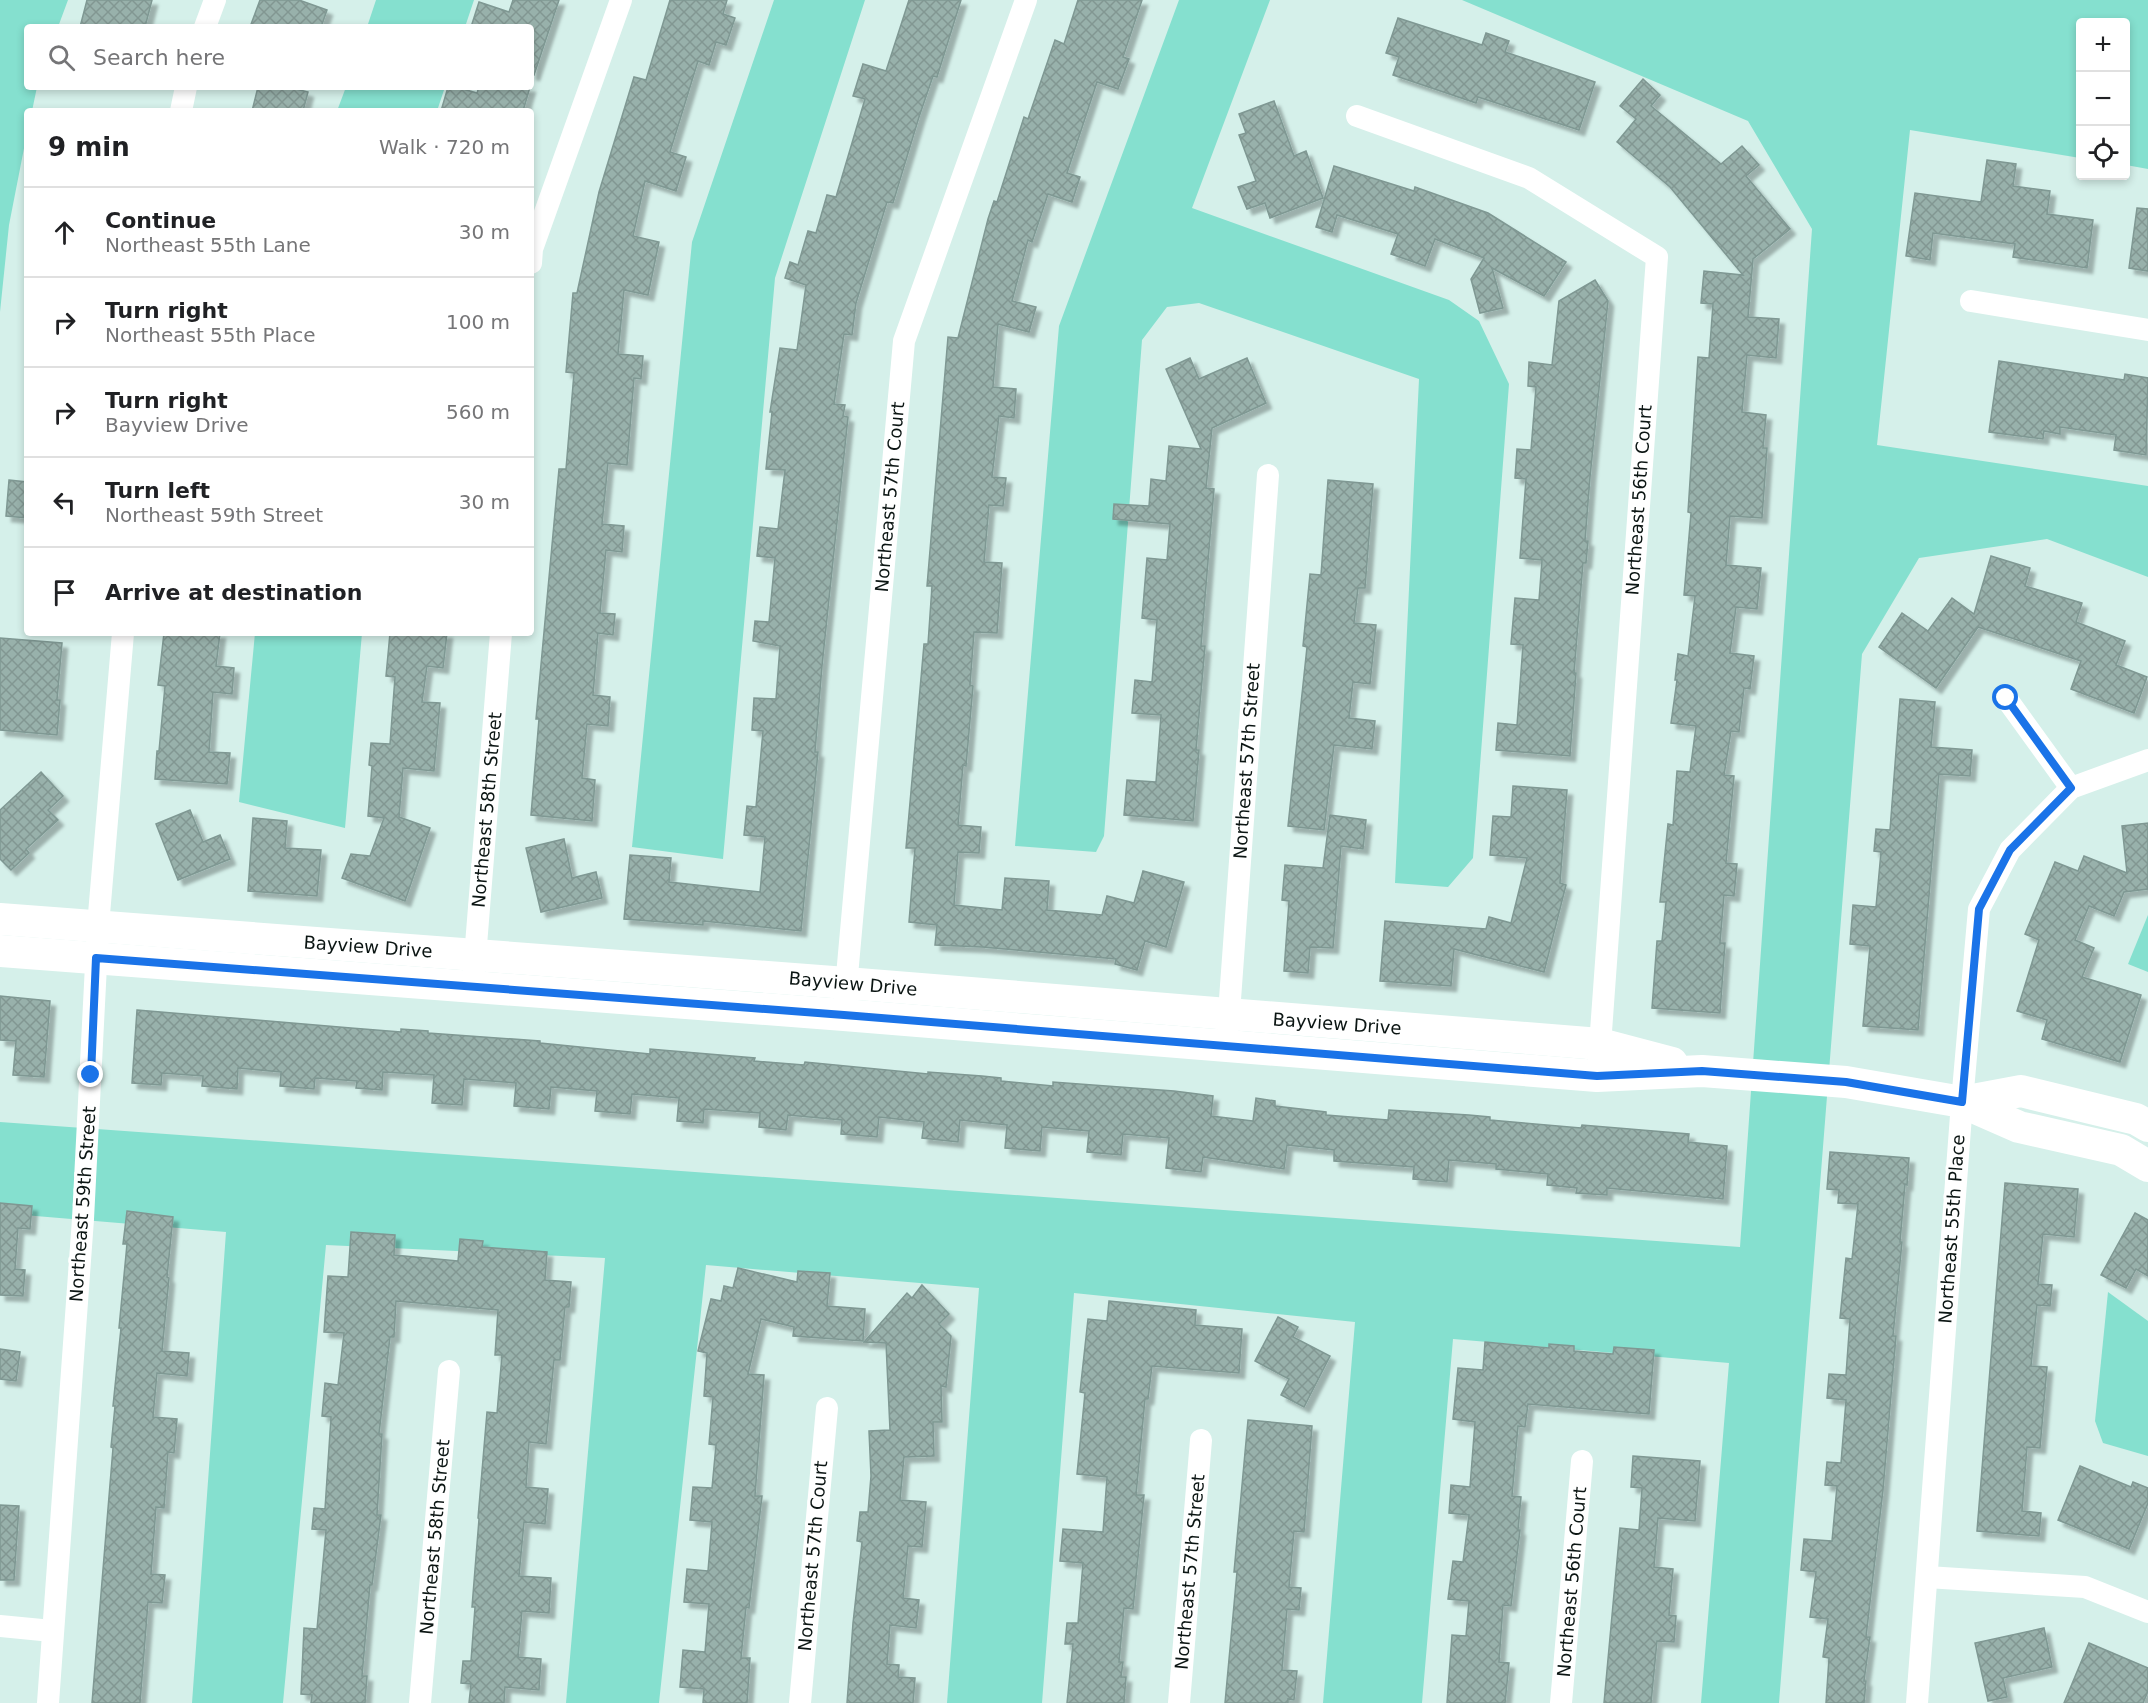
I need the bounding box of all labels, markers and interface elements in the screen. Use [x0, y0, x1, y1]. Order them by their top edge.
map controls [2076, 18, 2130, 180]
button: + [2076, 18, 2130, 72]
search box [24, 24, 534, 90]
icon: search [45, 41, 78, 74]
text: Search here [93, 45, 225, 70]
button: − [2076, 72, 2130, 126]
button: locate [2076, 126, 2130, 180]
text: 9 min [48, 132, 130, 162]
text: Walk · 720 m [379, 135, 510, 159]
text: Continue [105, 208, 216, 233]
icon: ahead [48, 216, 81, 249]
text: 30 m [459, 220, 510, 244]
text: Northeast 55th Lane [105, 233, 311, 257]
text: Turn right [105, 298, 228, 323]
icon: right [48, 306, 81, 339]
text: 100 m [446, 310, 510, 334]
text: Northeast 55th Place [105, 323, 316, 347]
text: Turn right [105, 388, 228, 413]
icon: right [48, 396, 81, 429]
text: 560 m [446, 400, 510, 424]
street label: Northeast 57th Court [871, 401, 908, 593]
street label: Northeast 56th Court [1621, 404, 1656, 596]
text: Bayview Drive [105, 413, 249, 437]
text: Turn left [105, 478, 210, 503]
icon: left [48, 486, 81, 519]
text: 30 m [459, 490, 510, 514]
text: Northeast 59th Street [105, 503, 323, 527]
icon: arrive [48, 576, 81, 609]
text: Arrive at destination [105, 580, 362, 605]
street label: Northeast 57th Street [1229, 662, 1264, 860]
route start [1992, 684, 2018, 710]
street label: Northeast 58th Street [467, 711, 506, 909]
street label: Bayview Drive [303, 932, 433, 961]
street label: Bayview Drive [788, 967, 918, 1000]
street label: Bayview Drive [1272, 1009, 1402, 1038]
route end [77, 1061, 103, 1087]
street label: Northeast 59th Street [65, 1105, 100, 1303]
street label: Northeast 55th Place [1934, 1134, 1969, 1324]
street label: Northeast 58th Street [415, 1438, 454, 1636]
street label: Northeast 57th Court [794, 1460, 831, 1652]
street label: Northeast 57th Street [1170, 1473, 1209, 1671]
street label: Northeast 56th Court [1553, 1486, 1590, 1678]

